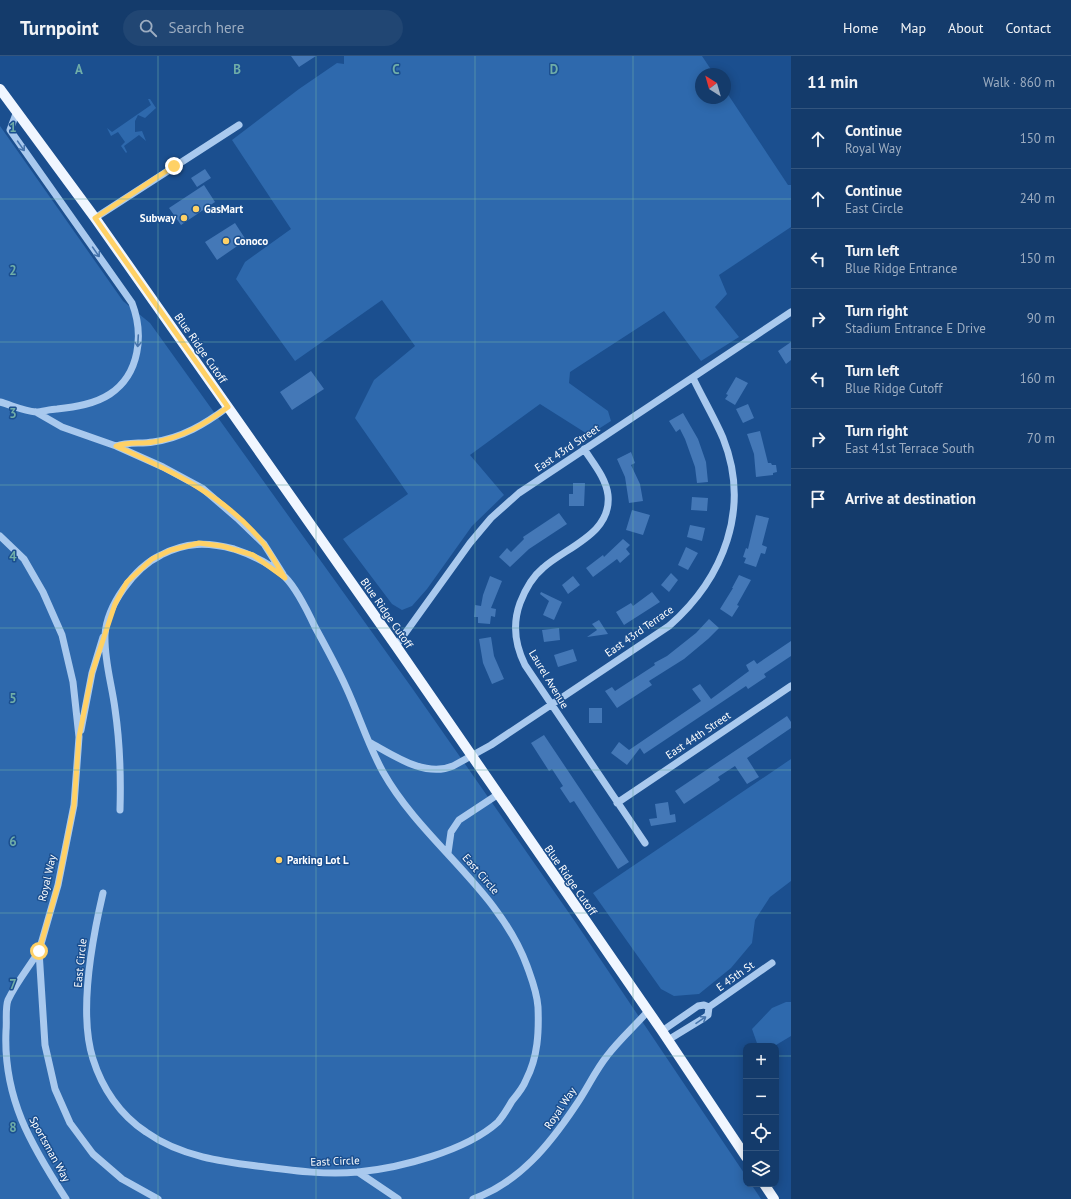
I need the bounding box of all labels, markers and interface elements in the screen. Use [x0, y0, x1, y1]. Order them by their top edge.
search box [123, 10, 403, 46]
text: Turnpoint [20, 16, 99, 40]
icon: search [137, 17, 159, 39]
text: Search here [169, 18, 244, 37]
text: Home [843, 19, 878, 37]
text: Map [900, 19, 926, 37]
text: About [948, 19, 984, 37]
text: Contact [1006, 19, 1051, 37]
text: A [75, 61, 83, 78]
text: B [233, 61, 241, 78]
text: C [392, 61, 400, 78]
text: D [550, 61, 558, 78]
north arrow [695, 68, 731, 104]
text: 11 min [807, 71, 858, 93]
text: Walk · 860 m [983, 74, 1055, 91]
text: 1 [9, 119, 17, 136]
text: Continue [845, 121, 902, 140]
icon: ahead [807, 128, 829, 150]
text: 150 m [1020, 130, 1055, 147]
one-way arrow [17, 140, 25, 151]
text: Royal Way [845, 140, 901, 157]
route end [165, 157, 183, 175]
text: Continue [845, 181, 902, 200]
icon: ahead [807, 188, 829, 210]
text: 240 m [1020, 190, 1055, 207]
text: East Circle [845, 200, 903, 217]
place label: GasMart [204, 202, 243, 216]
marker: GasMart [191, 204, 201, 214]
place label: Subway [140, 211, 177, 225]
marker: Subway [179, 213, 189, 223]
place label: Conoco [234, 234, 268, 248]
marker: Conoco [221, 236, 231, 246]
text: Turn left [845, 241, 899, 260]
one-way arrow [92, 246, 100, 257]
icon: left [807, 248, 829, 270]
text: 150 m [1020, 250, 1055, 267]
text: Blue Ridge Entrance [845, 260, 957, 277]
text: 2 [9, 262, 17, 279]
text: Turn right [845, 301, 908, 320]
icon: right [807, 308, 829, 330]
street label: Blue Ridge Cutoff [172, 310, 231, 386]
text: 90 m [1027, 310, 1055, 327]
text: Stadium Entrance E Drive [845, 320, 986, 337]
one-way arrow [135, 334, 142, 347]
text: Turn left [845, 361, 899, 380]
icon: left [807, 368, 829, 390]
text: 160 m [1020, 370, 1055, 387]
text: Blue Ridge Cutoff [845, 380, 942, 397]
text: 3 [9, 405, 17, 422]
street label: East 43rd Street [532, 421, 602, 475]
text: Turn right [845, 421, 908, 440]
icon: right [807, 428, 829, 450]
text: 70 m [1027, 430, 1055, 447]
text: East 41st Terrace South [845, 440, 974, 457]
icon: arrive [807, 488, 829, 510]
text: Arrive at destination [845, 489, 976, 508]
text: 4 [9, 548, 17, 565]
street label: Blue Ridge Cutoff [358, 575, 417, 651]
street label: East 43rd Terrace [602, 602, 676, 660]
street label: Laurel Avenue [526, 647, 572, 711]
text: 5 [9, 690, 17, 707]
street label: East 44th Street [663, 708, 733, 762]
text: 6 [9, 833, 17, 850]
street label: Blue Ridge Cutoff [542, 842, 601, 918]
street label: East Circle [460, 851, 503, 898]
street label: Royal Way [35, 852, 59, 903]
place label: Parking Lot L [287, 853, 349, 867]
marker: Parking Lot L [274, 855, 284, 865]
street label: East Circle [70, 937, 90, 988]
route start [30, 942, 48, 960]
street label: E 45th St [713, 958, 757, 994]
text: 7 [9, 976, 17, 993]
one-way arrow [696, 1016, 707, 1024]
map controls [743, 1043, 779, 1187]
button: + [743, 1043, 779, 1079]
button: − [743, 1079, 779, 1115]
street label: Royal Way [541, 1084, 580, 1132]
street label: Sportsman Way [26, 1114, 74, 1185]
button: locate [743, 1115, 779, 1151]
text: 8 [9, 1119, 17, 1136]
button: layers [743, 1151, 779, 1187]
street label: East Circle [310, 1153, 360, 1169]

